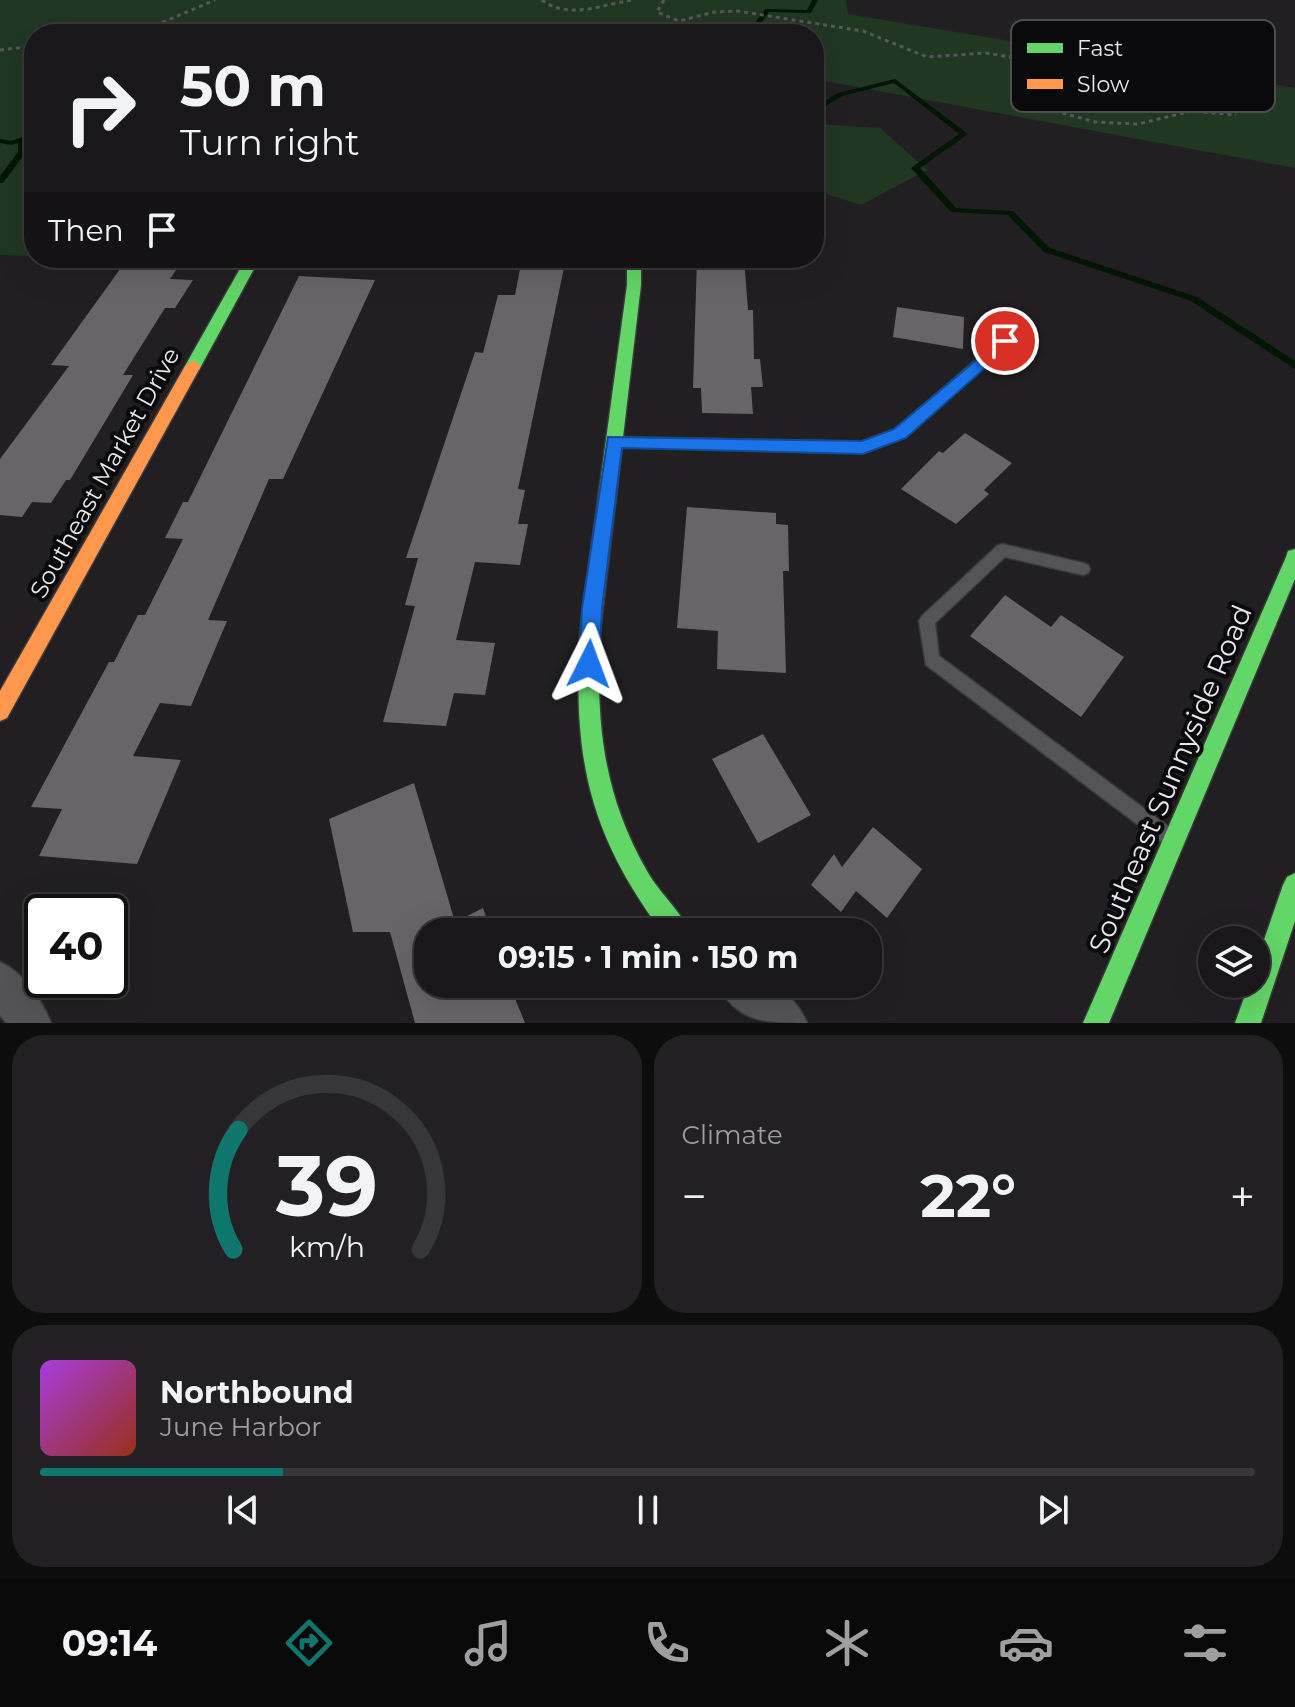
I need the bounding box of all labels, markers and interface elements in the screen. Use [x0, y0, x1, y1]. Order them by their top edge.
legend [1011, 20, 1275, 112]
text: Fast [1077, 35, 1123, 62]
text: 50 m [180, 52, 326, 120]
icon: right [48, 56, 152, 160]
text: Slow [1077, 71, 1130, 98]
text: Turn right [180, 120, 360, 164]
icon: arrive [140, 208, 184, 252]
text: Then [48, 212, 124, 249]
pin [971, 307, 1039, 375]
icon: arrive [983, 319, 1027, 363]
street label: Southeast Market Drive [24, 343, 186, 603]
street label: Southeast Sunnyside Road [1081, 600, 1259, 958]
position arrow [547, 622, 631, 706]
speed limit sign: 40 [24, 894, 128, 998]
map controls [1198, 926, 1270, 998]
button: layers [1198, 926, 1270, 998]
text: 09:15 · 1 min · 150 m [498, 939, 798, 976]
text: Climate [682, 1119, 783, 1151]
text: 39 [275, 1135, 378, 1237]
text: 22° [920, 1159, 1016, 1232]
text: − [682, 1169, 707, 1223]
text: + [1230, 1169, 1255, 1223]
text: km/h [289, 1229, 365, 1264]
text: Northbound [160, 1374, 354, 1411]
text: June Harbor [160, 1411, 322, 1443]
icon: previous [221, 1488, 265, 1532]
icon: pause [626, 1488, 670, 1532]
icon: next [1031, 1488, 1075, 1532]
icon: directions [281, 1615, 337, 1671]
icon: music [460, 1615, 516, 1671]
icon: phone [639, 1615, 695, 1671]
icon: climate [819, 1615, 875, 1671]
icon: car [998, 1615, 1054, 1671]
icon: filters [1177, 1615, 1233, 1671]
text: 09:14 [62, 1621, 157, 1665]

